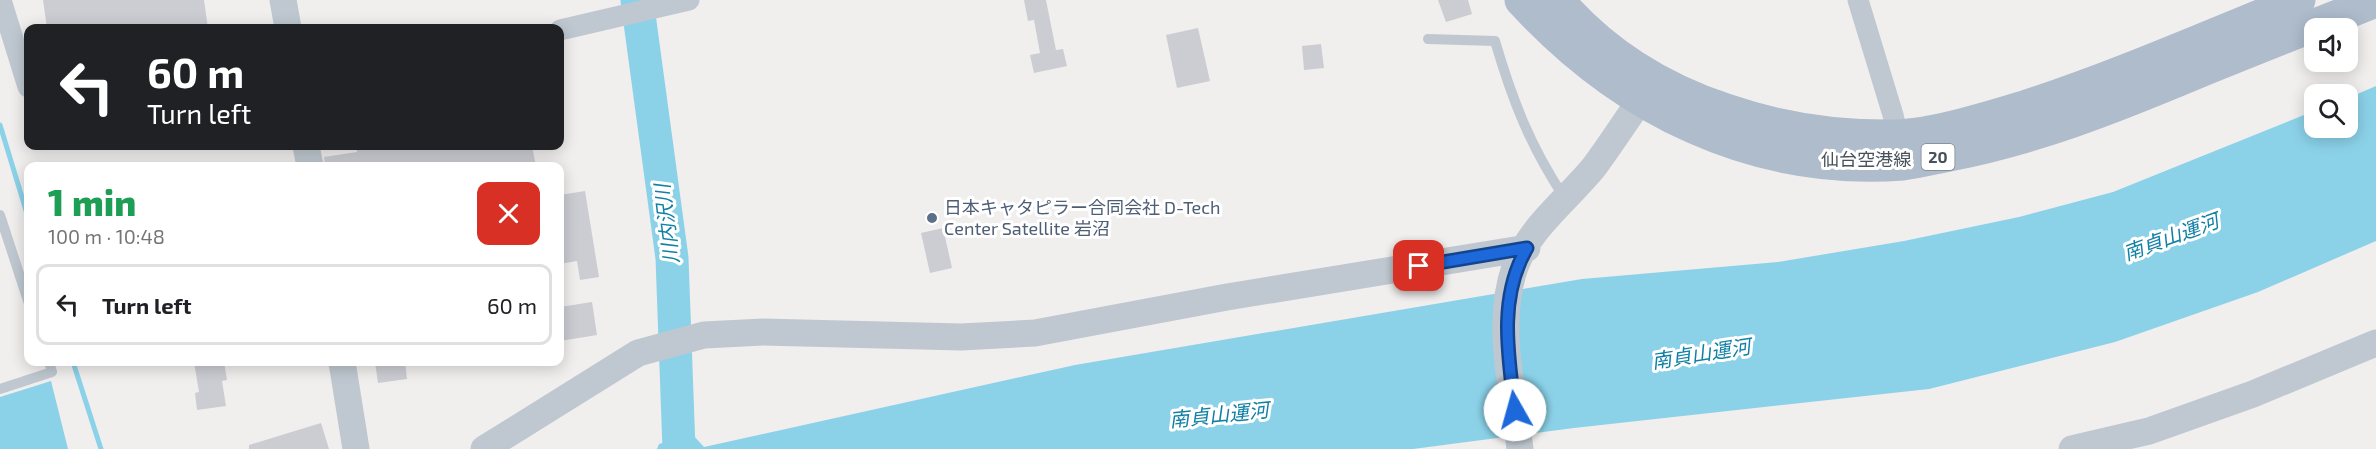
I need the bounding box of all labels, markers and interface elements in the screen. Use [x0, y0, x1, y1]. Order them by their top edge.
map controls [2304, 18, 2358, 138]
button: sound [2304, 18, 2358, 72]
text: 60 m [147, 46, 244, 96]
icon: left [48, 48, 126, 126]
button: search [2304, 84, 2358, 138]
text: Turn left [147, 97, 251, 129]
road number: 20 [1922, 144, 1954, 170]
street label: 仙台空港線 [1821, 148, 1911, 170]
text: 1 min [48, 180, 136, 223]
water label: 川内沢川 [649, 181, 683, 265]
button: close [477, 182, 540, 245]
place label: 日本キャタピラー合同会社 D-Tech Center Satellite 岩沼 [944, 196, 1220, 239]
water label: 南貞山運河 [2120, 206, 2226, 264]
marker: 日本キャタピラー合同会社 D-Tech Center Satellite 岩沼 [925, 211, 939, 225]
text: 100 m · 10:48 [48, 224, 165, 248]
pin [1393, 240, 1444, 291]
icon: arrive [1402, 249, 1435, 282]
icon: left [51, 288, 84, 321]
text: Turn left [102, 292, 191, 318]
text: 60 m [487, 292, 537, 318]
water label: 南貞山運河 [1650, 333, 1756, 373]
position arrow [1483, 378, 1547, 442]
water label: 南貞山運河 [1168, 396, 1274, 431]

